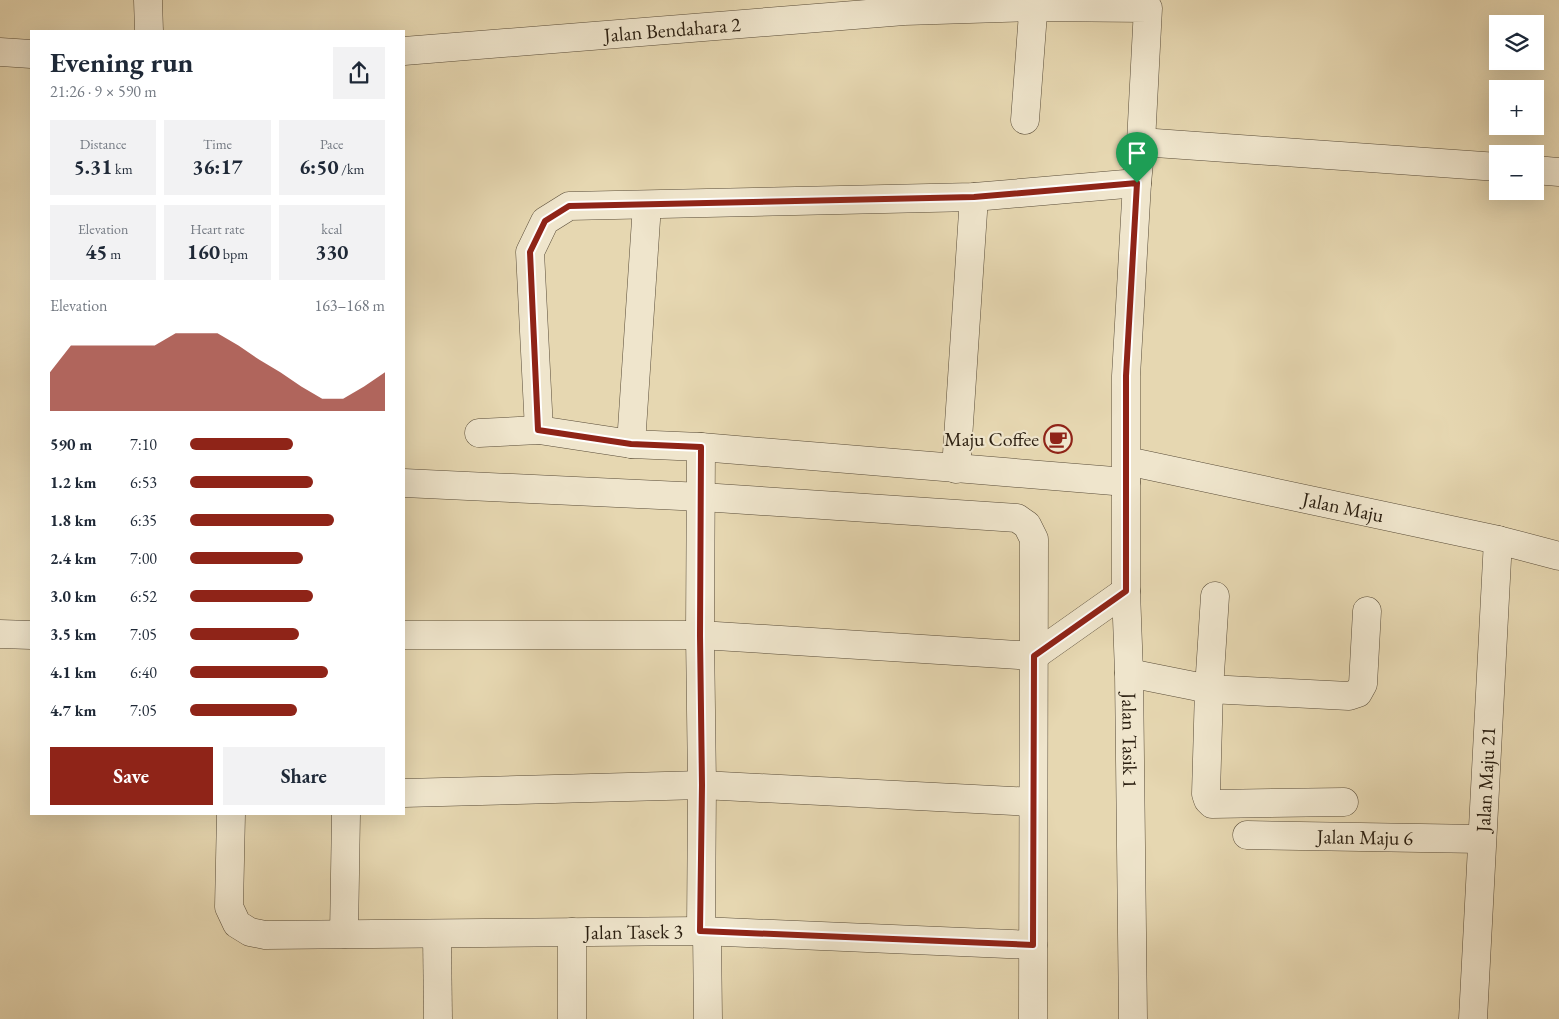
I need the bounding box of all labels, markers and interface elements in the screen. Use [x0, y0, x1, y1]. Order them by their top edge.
street label: Jalan Bendahara 2 [601, 11, 742, 48]
map controls [1489, 15, 1544, 200]
button: layers [1489, 15, 1544, 70]
text: Evening run [50, 44, 193, 80]
button: share [333, 47, 385, 99]
button: + [1489, 80, 1544, 135]
text: 21:26 · 9 × 590 m [50, 81, 157, 102]
pin [1116, 132, 1158, 183]
text: Distance [80, 135, 127, 153]
text: Time [203, 135, 232, 153]
text: Pace [320, 135, 344, 153]
icon: arrive [1123, 139, 1151, 167]
button: − [1489, 145, 1544, 200]
text: 5.31 [74, 153, 112, 180]
text: 36:17 [192, 153, 243, 180]
text: 6:50 [299, 153, 339, 180]
text: km [112, 160, 133, 178]
text: /km [339, 160, 364, 178]
text: Elevation [78, 220, 128, 238]
text: Heart rate [190, 220, 245, 238]
text: kcal [321, 220, 342, 238]
text: 45 [85, 238, 107, 265]
text: 160 [187, 238, 220, 265]
text: 330 [315, 238, 348, 265]
text: m [107, 245, 121, 263]
text: bpm [220, 245, 248, 263]
text: Elevation [50, 295, 108, 316]
text: 163–168 m [314, 295, 385, 316]
cafe icon: Maju Coffee [1043, 424, 1073, 454]
place label: Maju Coffee [944, 426, 1039, 452]
text: 590 m [50, 434, 92, 455]
text: 7:10 [130, 434, 157, 455]
text: 1.2 km [50, 472, 96, 493]
text: 6:53 [130, 472, 157, 493]
street label: Jalan Maju [1298, 485, 1387, 528]
text: 1.8 km [50, 510, 96, 531]
text: 6:35 [130, 510, 157, 531]
text: 2.4 km [50, 548, 96, 569]
text: 7:00 [130, 548, 157, 569]
text: 3.0 km [50, 586, 96, 607]
text: 6:52 [130, 586, 157, 607]
text: 3.5 km [50, 624, 96, 645]
text: 7:05 [130, 624, 157, 645]
text: 4.1 km [50, 662, 96, 683]
text: 6:40 [130, 662, 157, 683]
street label: Jalan Tasik 1 [1116, 691, 1143, 789]
text: 4.7 km [50, 700, 96, 721]
text: 7:05 [130, 700, 157, 721]
street label: Jalan Maju 21 [1470, 726, 1501, 835]
button: Save [50, 747, 213, 805]
button: Share [223, 747, 385, 805]
street label: Jalan Maju 6 [1315, 823, 1414, 851]
street label: Jalan Tasek 3 [582, 918, 683, 945]

